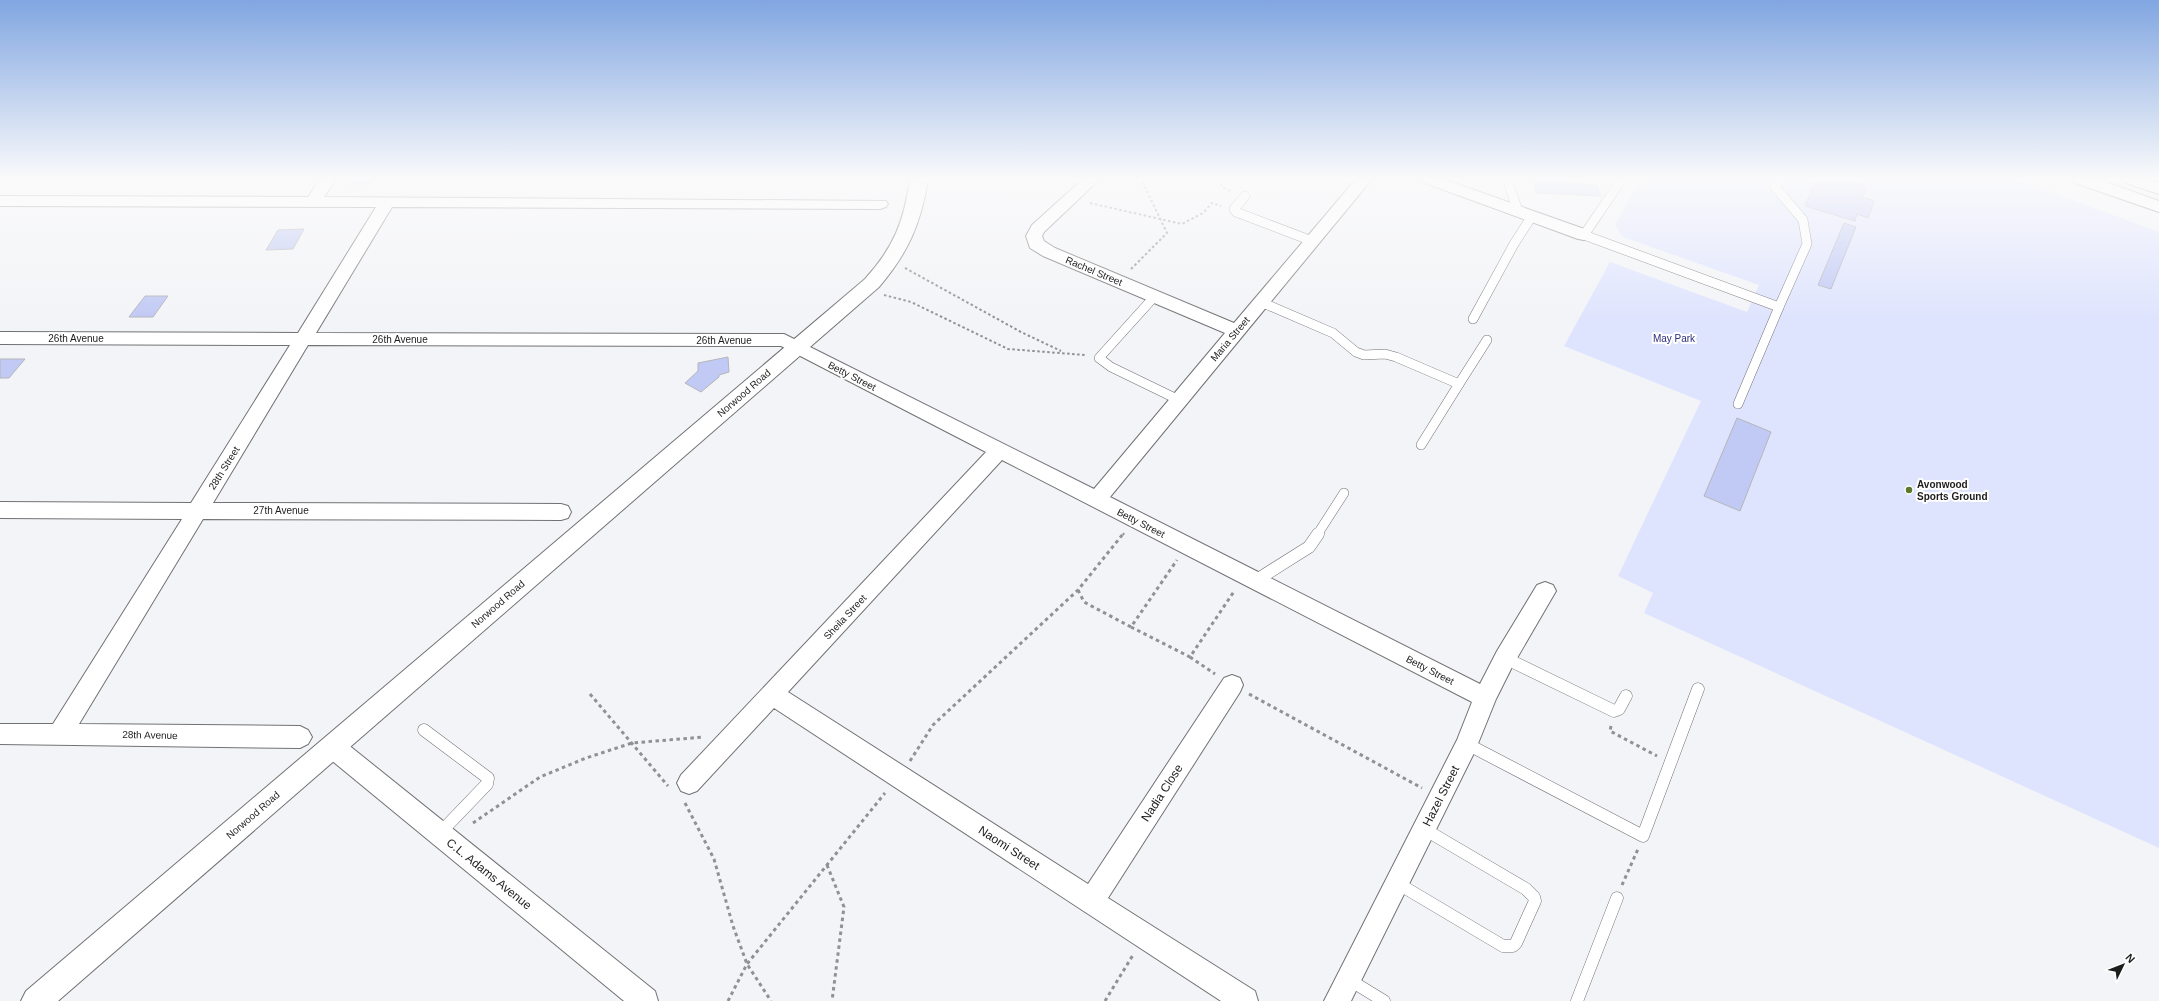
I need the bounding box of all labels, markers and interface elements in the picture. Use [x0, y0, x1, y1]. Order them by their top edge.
street label: Rachel Street [1064, 254, 1124, 288]
street label: Maria Street [1208, 314, 1252, 363]
street label: 26th Avenue [48, 333, 104, 344]
park label: May Park [1653, 333, 1696, 344]
street label: 26th Avenue [372, 334, 428, 345]
street label: 26th Avenue [696, 335, 752, 346]
street label: Betty Street [826, 359, 878, 393]
street label: Norwood Road [715, 367, 773, 419]
street label: 28th Street [206, 444, 242, 492]
place label: Avonwood Sports Ground [1917, 479, 1988, 502]
marker: Avonwood Sports Ground [1904, 485, 1914, 495]
street label: 27th Avenue [253, 505, 309, 516]
street label: Betty Street [1115, 506, 1167, 540]
street label: Norwood Road [469, 578, 527, 630]
street label: Sheila Street [821, 592, 869, 642]
street label: Betty Street [1404, 653, 1456, 687]
street label: 28th Avenue [122, 729, 178, 741]
street label: Nadia Close [1138, 762, 1186, 824]
street label: Hazel Street [1420, 763, 1463, 829]
street label: Norwood Road [224, 789, 282, 841]
street label: Naomi Street [976, 823, 1043, 873]
street label: C.L. Adams Avenue [444, 835, 535, 913]
north arrow [2103, 945, 2143, 985]
text: N [2123, 951, 2137, 965]

